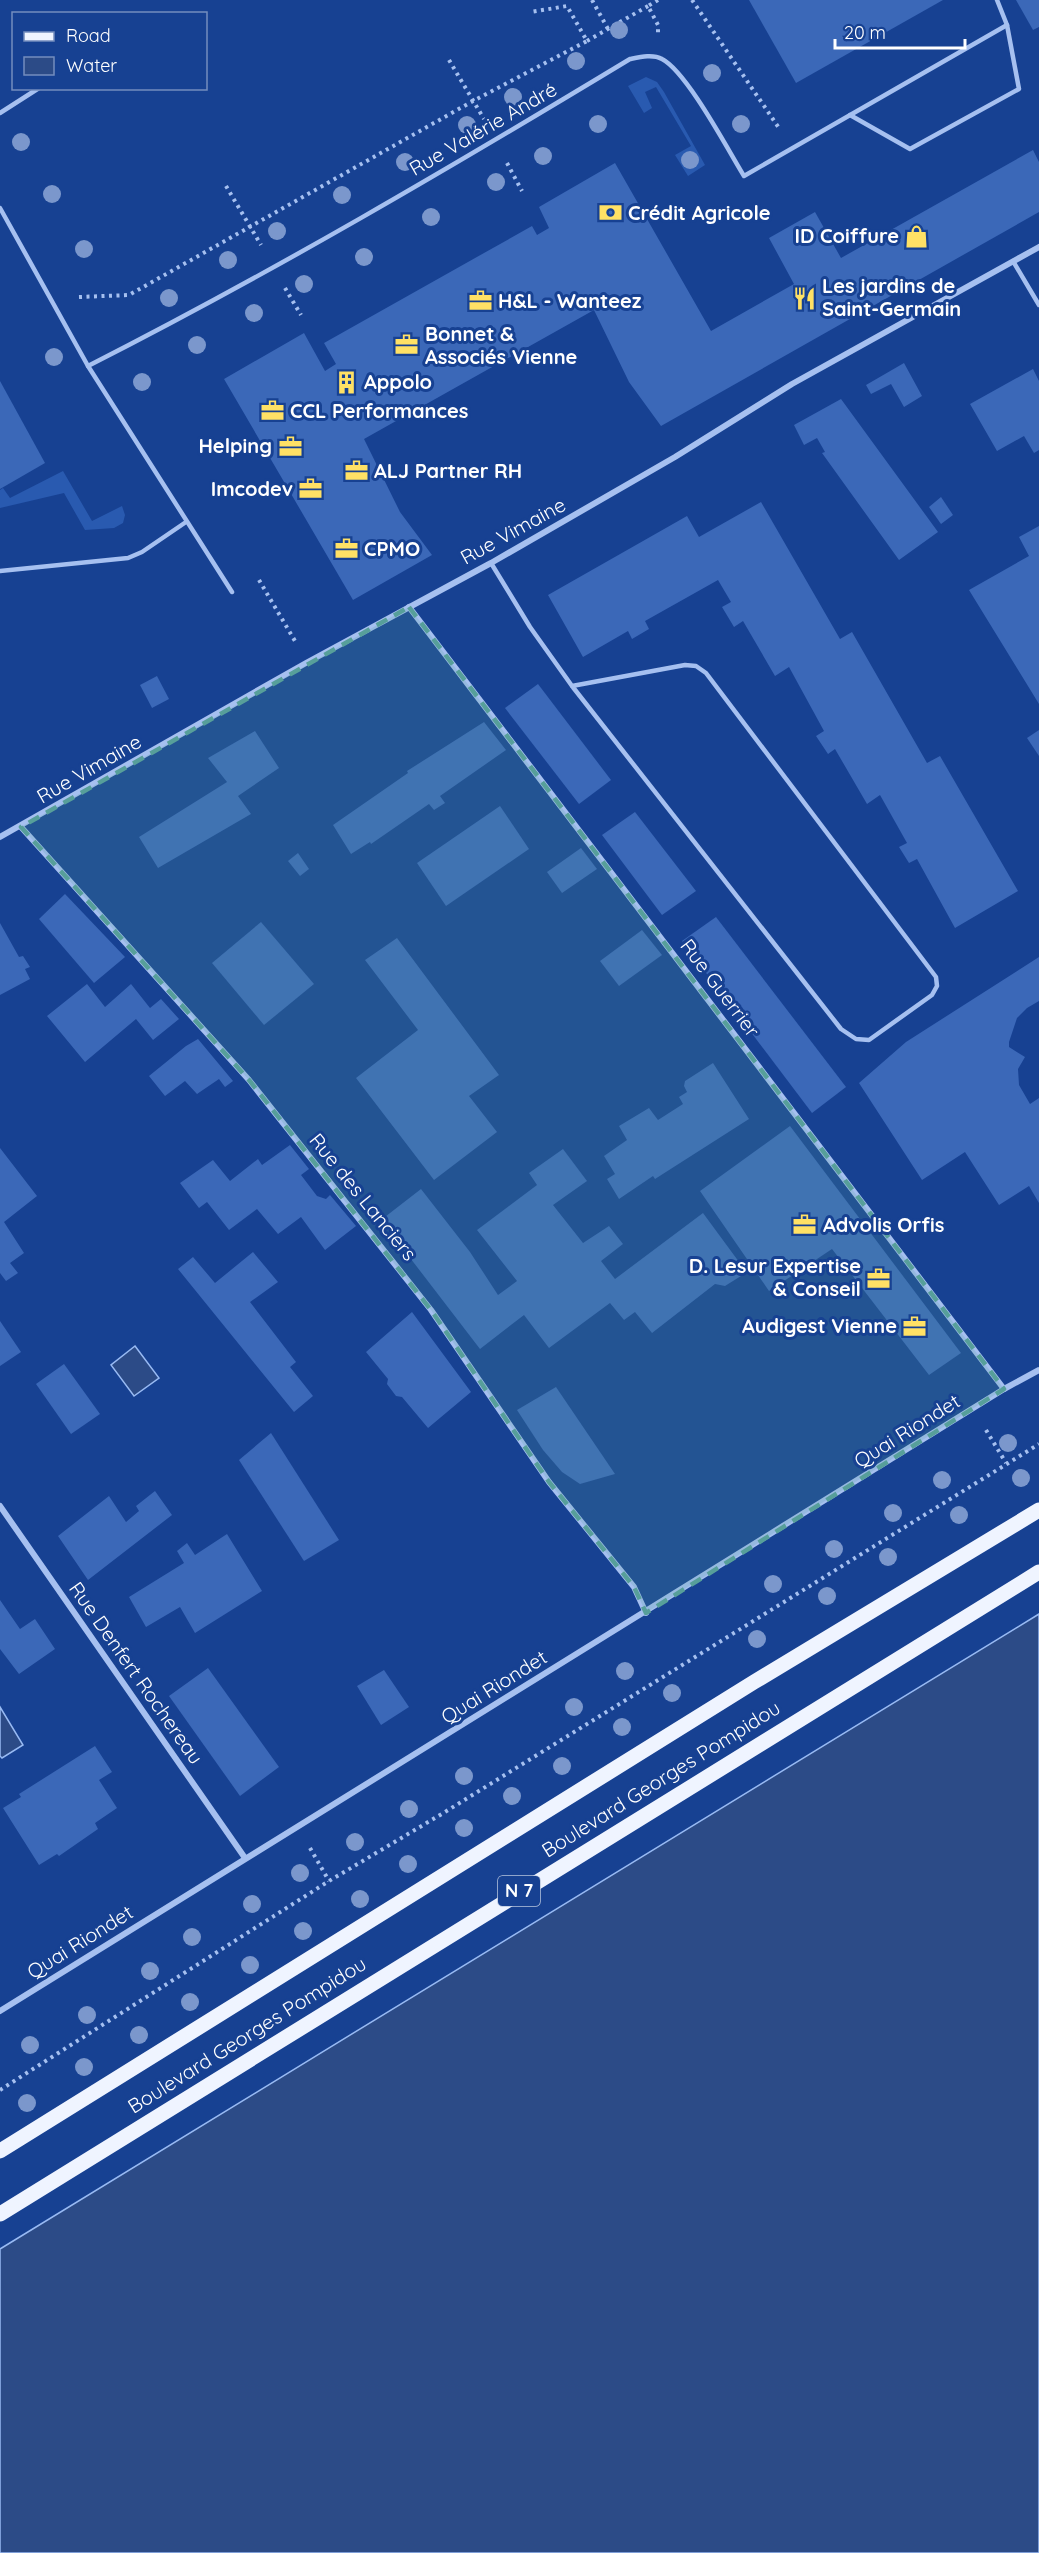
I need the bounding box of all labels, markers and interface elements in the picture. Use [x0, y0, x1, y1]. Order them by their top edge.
legend [12, 12, 207, 90]
scale bar [835, 12, 966, 50]
text: 20 m [844, 21, 886, 44]
text: Road [66, 24, 111, 47]
text: Water [66, 54, 117, 77]
street label: Rue Valérie André [405, 76, 561, 181]
bank icon: Crédit Agricole [597, 200, 623, 226]
place label: Crédit Agricole [628, 200, 770, 225]
place label: ID Coiffure [795, 223, 899, 248]
shop icon: ID Coiffure [904, 223, 930, 249]
place label: Les jardins de Saint-Germain [822, 273, 961, 321]
restaurant icon: Les jardins de Saint-Germain [791, 285, 817, 311]
office icon: H&L - Wanteez [467, 288, 493, 314]
place label: H&L - Wanteez [498, 288, 642, 313]
place label: Bonnet & Associés Vienne [425, 321, 577, 369]
office icon: Bonnet & Associés Vienne [394, 332, 420, 358]
building icon: Appolo [333, 369, 359, 395]
place label: Appolo [364, 369, 432, 394]
office icon: CCL Performances [259, 398, 285, 424]
place label: CCL Performances [290, 398, 468, 423]
place label: Helping [198, 433, 272, 458]
office icon: Helping [277, 433, 303, 459]
office icon: ALJ Partner RH [343, 458, 369, 484]
place label: ALJ Partner RH [374, 458, 522, 483]
place label: Imcodev [211, 476, 293, 501]
office icon: Imcodev [298, 476, 324, 502]
street label: Rue Vimaine [456, 491, 570, 570]
office icon: CPMO [333, 536, 359, 562]
place label: CPMO [364, 536, 420, 561]
street label: Rue Vimaine [32, 729, 145, 808]
street label: Rue Guerrier [675, 934, 766, 1042]
street label: Rue des Lanciers [304, 1128, 422, 1266]
office icon: Advolis Orfis [792, 1212, 818, 1238]
place label: Advolis Orfis [823, 1212, 944, 1237]
place label: D. Lesur Expertise & Conseil [689, 1253, 861, 1301]
office icon: D. Lesur Expertise & Conseil [866, 1265, 892, 1291]
place label: Audigest Vienne [742, 1313, 897, 1338]
office icon: Audigest Vienne [902, 1313, 928, 1339]
street label: Quai Riondet [849, 1388, 965, 1473]
street label: Rue Denfert Rochereau [64, 1577, 209, 1769]
street label: Quai Riondet [436, 1644, 552, 1729]
street label: Boulevard Georges Pompidou [537, 1695, 785, 1862]
road number: N 7 [498, 1876, 540, 1906]
street label: Quai Riondet [22, 1899, 138, 1984]
street label: Boulevard Georges Pompidou [123, 1951, 371, 2118]

